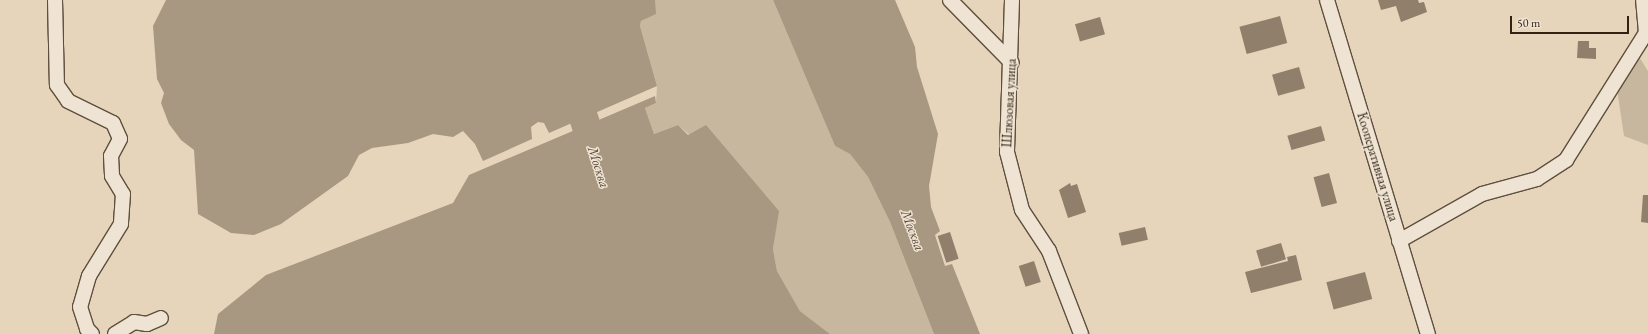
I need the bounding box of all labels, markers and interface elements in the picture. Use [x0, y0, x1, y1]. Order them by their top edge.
scale bar [1512, 8, 1631, 34]
text: 50 m [1517, 15, 1540, 31]
street label: Шлюзовая улица [1000, 58, 1020, 148]
street label: Кооперативная улица [1353, 111, 1401, 223]
water label: Москва [584, 144, 614, 190]
water label: Москва [898, 207, 928, 253]

